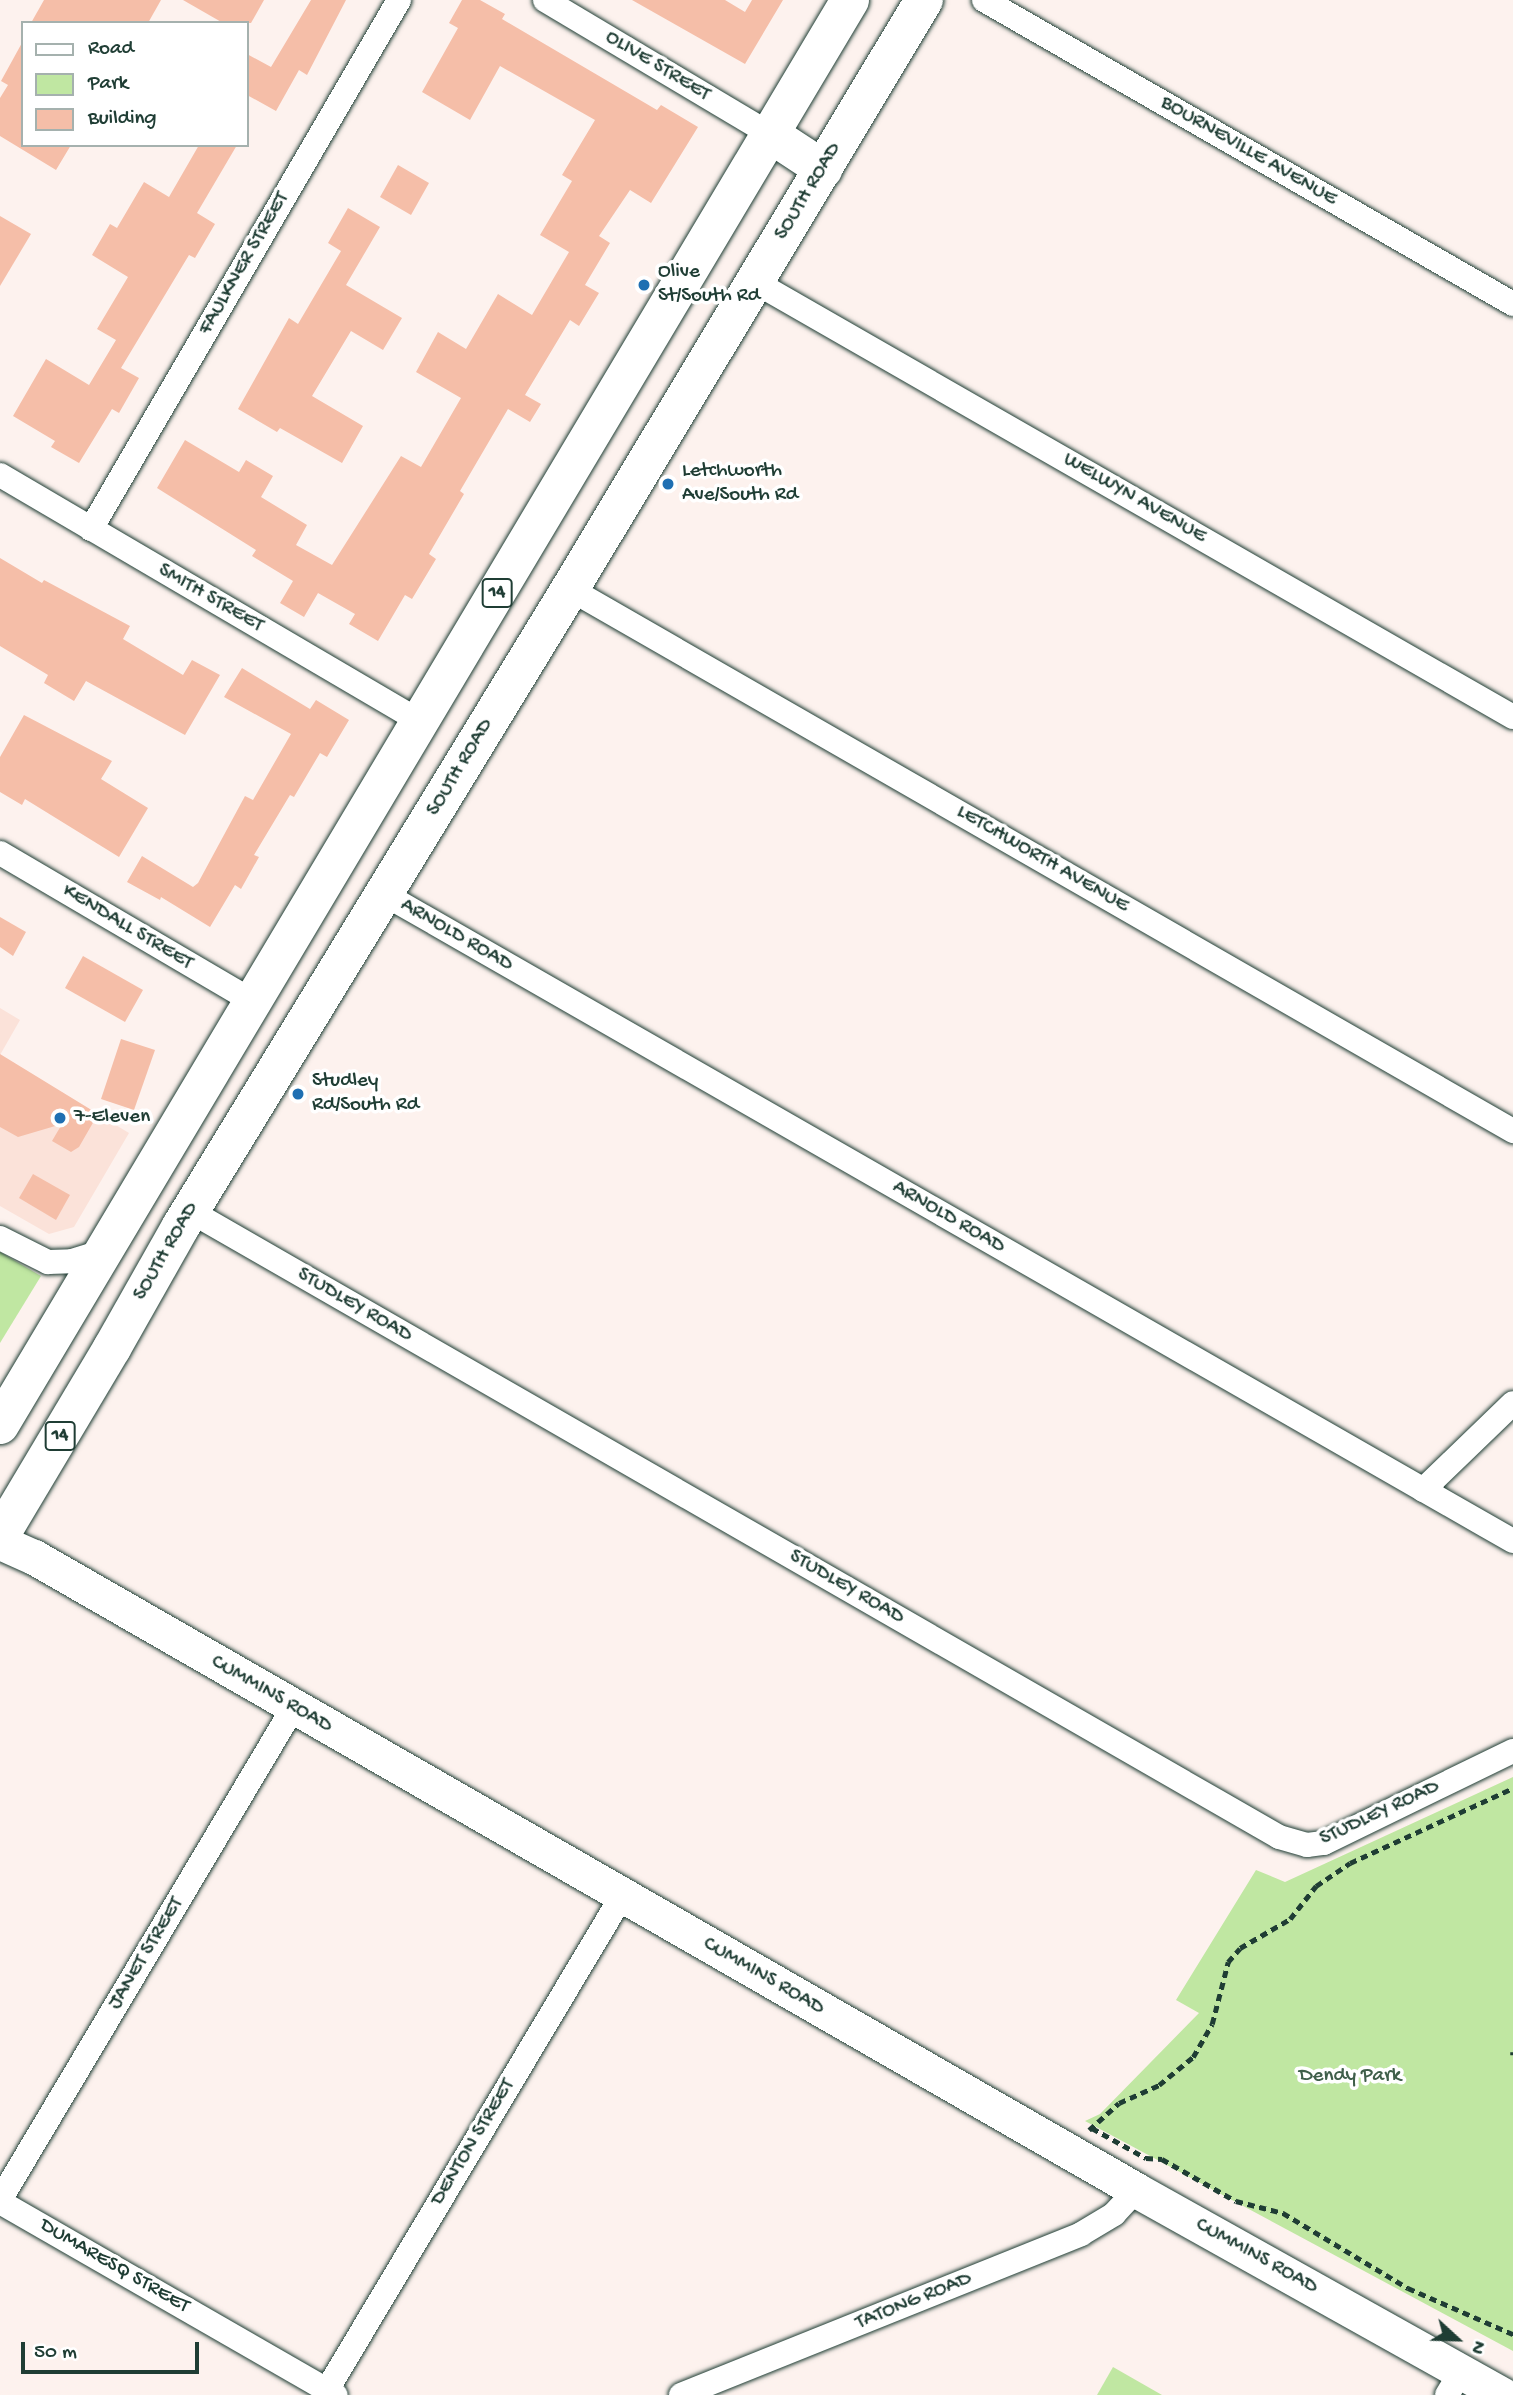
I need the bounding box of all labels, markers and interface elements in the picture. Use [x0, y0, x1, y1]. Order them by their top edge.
legend [21, 21, 248, 147]
street label: OLIVE STREET [600, 26, 714, 108]
text: Road [88, 37, 134, 62]
text: Park [88, 72, 128, 97]
street label: BOURNEVILLE AVENUE [1155, 91, 1341, 213]
text: Building [88, 107, 157, 132]
street label: SOUTH ROAD [770, 139, 848, 245]
street label: FAULKNER STREET [194, 188, 296, 340]
place label: Olive St/South Rd [658, 260, 760, 310]
marker: Olive St/South Rd [636, 277, 652, 293]
street label: WELWYN AVENUE [1058, 448, 1210, 550]
place label: Letchworth Ave/South Rd [682, 459, 798, 509]
marker: Letchworth Ave/South Rd [660, 476, 676, 492]
street label: SMITH STREET [153, 559, 267, 639]
road number: 14 [481, 578, 513, 608]
street label: SOUTH ROAD [422, 715, 500, 821]
street label: LETCHWORTH AVENUE [951, 800, 1133, 920]
street label: KENDALL STREET [57, 879, 197, 977]
street label: ARNOLD ROAD [395, 894, 517, 978]
place label: Studley Rd/South Rd [312, 1069, 419, 1119]
marker: Studley Rd/South Rd [290, 1086, 306, 1102]
place label: 7-Eleven [74, 1105, 150, 1131]
marker: 7-Eleven [52, 1110, 68, 1126]
street label: ARNOLD ROAD [887, 1176, 1009, 1260]
street label: SOUTH ROAD [129, 1198, 205, 1306]
street label: STUDLEY ROAD [292, 1263, 416, 1349]
road number: 14 [44, 1420, 76, 1452]
street label: STUDLEY ROAD [784, 1545, 908, 1631]
street label: CUMMINS ROAD [206, 1650, 336, 1740]
street label: STUDLEY ROAD [1316, 1775, 1444, 1853]
street label: JANET STREET [104, 1893, 190, 2015]
street label: CUMMINS ROAD [698, 1932, 828, 2022]
park label: Dendy Park [1299, 2064, 1401, 2090]
street label: DENTON STREET [426, 2075, 522, 2211]
street label: CUMMINS ROAD [1190, 2213, 1322, 2301]
street label: DUMARESQ STREET [35, 2214, 193, 2320]
street label: TATONG ROAD [852, 2267, 976, 2337]
north arrow [1422, 2304, 1492, 2374]
scale bar [24, 2328, 203, 2372]
text: N [1464, 2337, 1490, 2357]
text: 50 m [34, 2341, 77, 2366]

